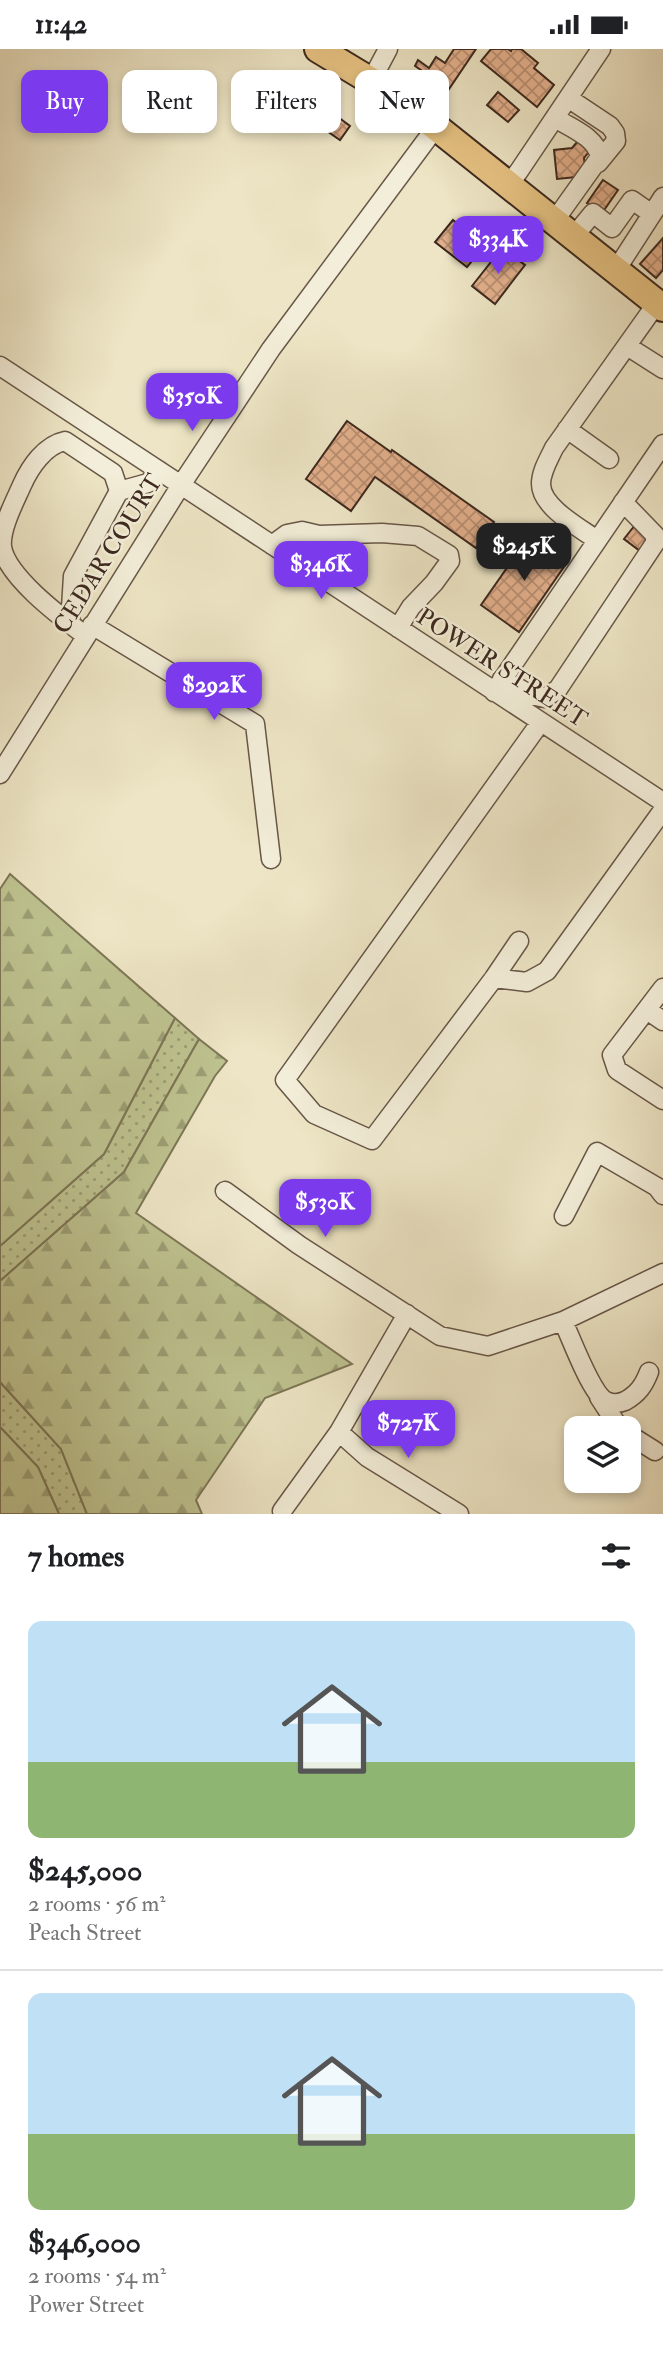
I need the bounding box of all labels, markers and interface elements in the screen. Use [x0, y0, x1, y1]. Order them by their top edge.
text: 11:42 [35, 9, 87, 41]
chip: Buy [21, 70, 108, 133]
chip: Rent [122, 70, 217, 133]
chip: Filters [231, 70, 341, 133]
chip: New [355, 70, 449, 133]
pin: $334K [449, 217, 547, 276]
text: $334K [468, 224, 528, 253]
pin: $350K [143, 373, 241, 433]
text: $350K [162, 381, 222, 410]
street label: CEDAR COURT [46, 468, 170, 640]
pin: $245K [475, 524, 573, 583]
text: $245K [492, 531, 556, 560]
pin: $346K [272, 541, 370, 601]
text: $346K [290, 549, 352, 578]
street label: POWER STREET [411, 601, 593, 735]
pin: $292K [165, 663, 263, 722]
text: $292K [182, 670, 246, 699]
pin: $530K [276, 1179, 374, 1239]
text: $530K [295, 1187, 355, 1216]
pin: $727K [359, 1401, 457, 1460]
text: $727K [377, 1408, 439, 1437]
map controls [564, 1416, 641, 1493]
button: layers [564, 1416, 641, 1493]
icon: filters [597, 1537, 635, 1575]
text: 7 homes [28, 1538, 124, 1575]
icon: home [269, 1666, 395, 1792]
text: $245,000 [28, 1852, 142, 1889]
text: 2 rooms · 56 m² [28, 1889, 166, 1918]
text: Peach Street [28, 1918, 142, 1947]
icon: home [269, 2038, 395, 2164]
text: $346,000 [28, 2224, 141, 2261]
text: 2 rooms · 54 m² [28, 2261, 166, 2290]
text: Power Street [28, 2290, 144, 2319]

